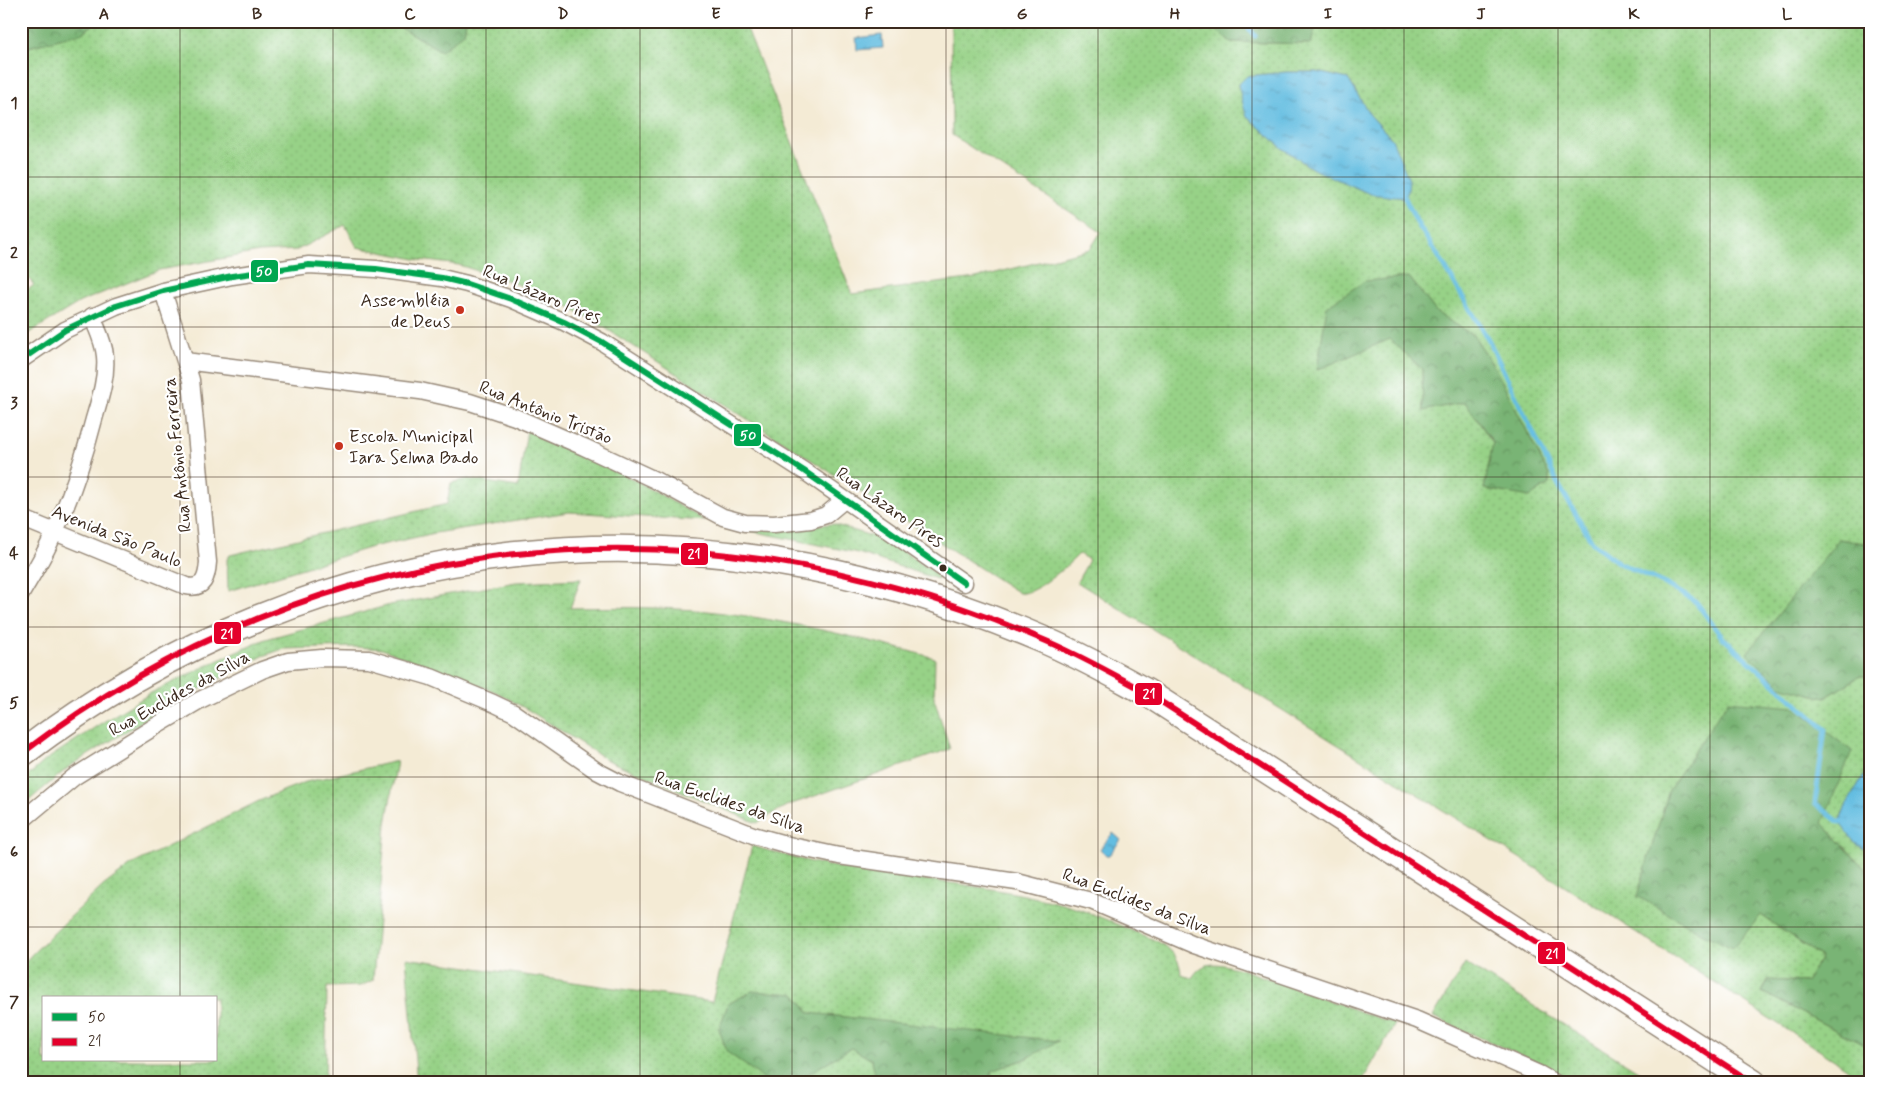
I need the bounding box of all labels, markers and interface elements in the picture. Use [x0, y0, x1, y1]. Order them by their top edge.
text: A [99, 4, 109, 25]
text: B [252, 4, 262, 25]
text: C [404, 4, 416, 25]
text: D [557, 4, 569, 25]
text: E [711, 4, 721, 25]
text: F [865, 4, 874, 25]
text: G [1017, 4, 1028, 25]
text: H [1170, 4, 1181, 25]
text: I [1324, 4, 1333, 25]
text: J [1476, 4, 1486, 25]
text: K [1628, 4, 1640, 25]
text: L [1782, 4, 1793, 25]
text: 1 [10, 93, 18, 114]
text: 2 [10, 243, 18, 264]
line badge: 50 [250, 259, 279, 283]
street label: Rua Lázaro Pires [479, 259, 604, 331]
text: 50 [256, 263, 272, 281]
place label: Assembléia de Deus [361, 289, 450, 334]
marker: Assembléia de Deus [454, 304, 466, 316]
street label: Rua Antônio Tristão [475, 375, 616, 451]
street label: Rua Antônio Ferreira [158, 376, 198, 534]
text: 3 [10, 393, 18, 414]
line badge: 50 [733, 423, 762, 447]
place label: Escola Municipal Iara Selma Bado [349, 425, 478, 470]
text: 50 [740, 427, 756, 445]
marker: Escola Municipal Iara Selma Bado [333, 440, 345, 452]
street label: Rua Lázaro Pires [831, 462, 948, 554]
street label: Avenida São Paulo [48, 500, 185, 574]
line badge: 21 [680, 542, 709, 566]
text: 4 [9, 543, 19, 564]
text: 21 [688, 545, 700, 563]
unlabelled marker [938, 563, 948, 573]
line badge: 21 [213, 621, 242, 645]
text: 21 [221, 625, 233, 643]
street label: Rua Euclides da Silva [105, 645, 254, 743]
line badge: 21 [1134, 682, 1163, 706]
text: 21 [1143, 685, 1155, 703]
text: 5 [9, 693, 19, 714]
street label: Rua Euclides da Silva [651, 766, 808, 840]
text: 6 [10, 842, 18, 863]
street label: Rua Euclides da Silva [1059, 863, 1214, 941]
line badge: 21 [1537, 941, 1566, 965]
text: 21 [1546, 945, 1558, 963]
text: 7 [9, 992, 19, 1013]
legend [42, 996, 218, 1062]
text: 50 [88, 1008, 106, 1028]
text: 21 [88, 1032, 102, 1052]

